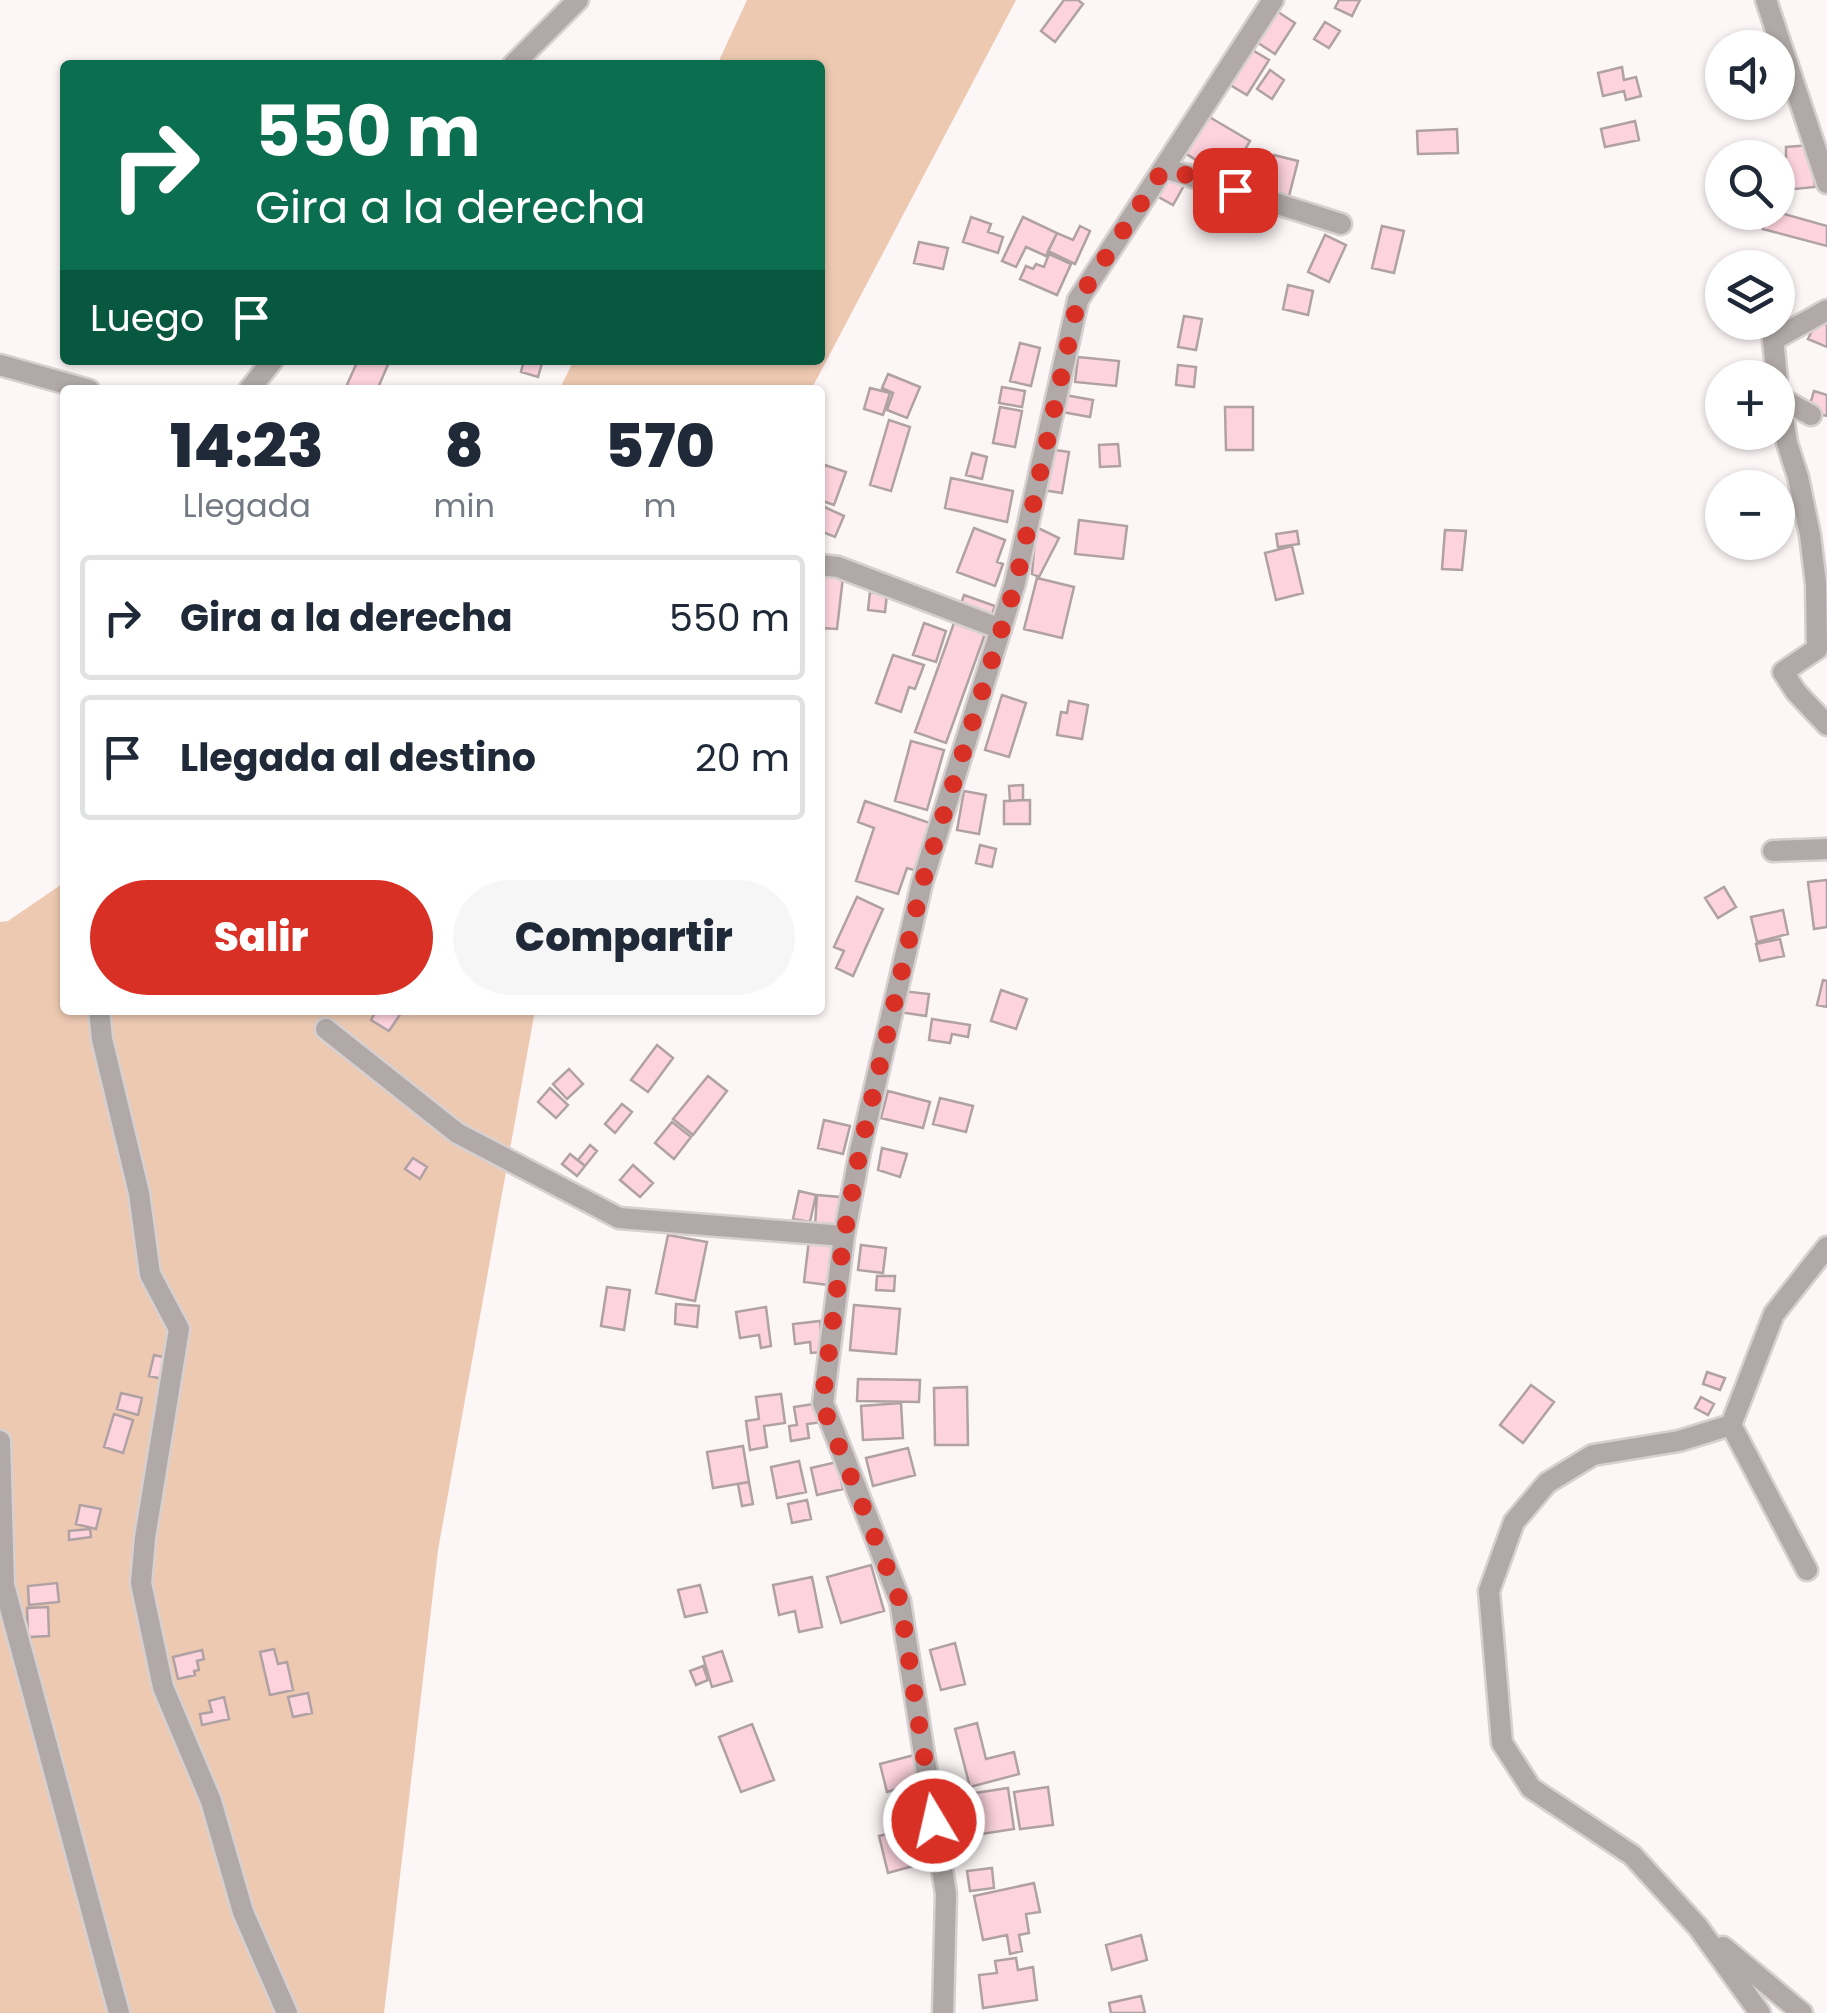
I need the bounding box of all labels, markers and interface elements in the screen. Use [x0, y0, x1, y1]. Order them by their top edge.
map controls [1705, 30, 1795, 560]
button: sound [1705, 30, 1795, 120]
text: 550 m [255, 82, 481, 181]
icon: right [90, 100, 220, 230]
button: search [1705, 140, 1795, 230]
pin [1193, 148, 1278, 233]
icon: arrive [1208, 163, 1263, 218]
text: Gira a la derecha [255, 176, 646, 239]
button: layers [1705, 250, 1795, 340]
icon: arrive [224, 290, 279, 345]
text: Luego [90, 291, 204, 344]
button: + [1705, 360, 1795, 450]
text: 14:23 [170, 404, 324, 488]
text: 8 [445, 404, 484, 488]
text: 570 [605, 404, 715, 488]
button: − [1705, 470, 1795, 560]
text: Llegada [183, 483, 311, 528]
text: min [434, 483, 495, 528]
text: m [643, 483, 676, 528]
icon: right [95, 590, 150, 645]
text: Gira a la derecha [180, 591, 513, 644]
text: 550 m [669, 591, 790, 644]
icon: arrive [95, 730, 150, 785]
text: Llegada al destino [180, 731, 536, 784]
text: 20 m [695, 731, 790, 784]
button: Salir [90, 880, 433, 995]
button: Compartir [453, 880, 795, 995]
position arrow [882, 1769, 986, 1873]

